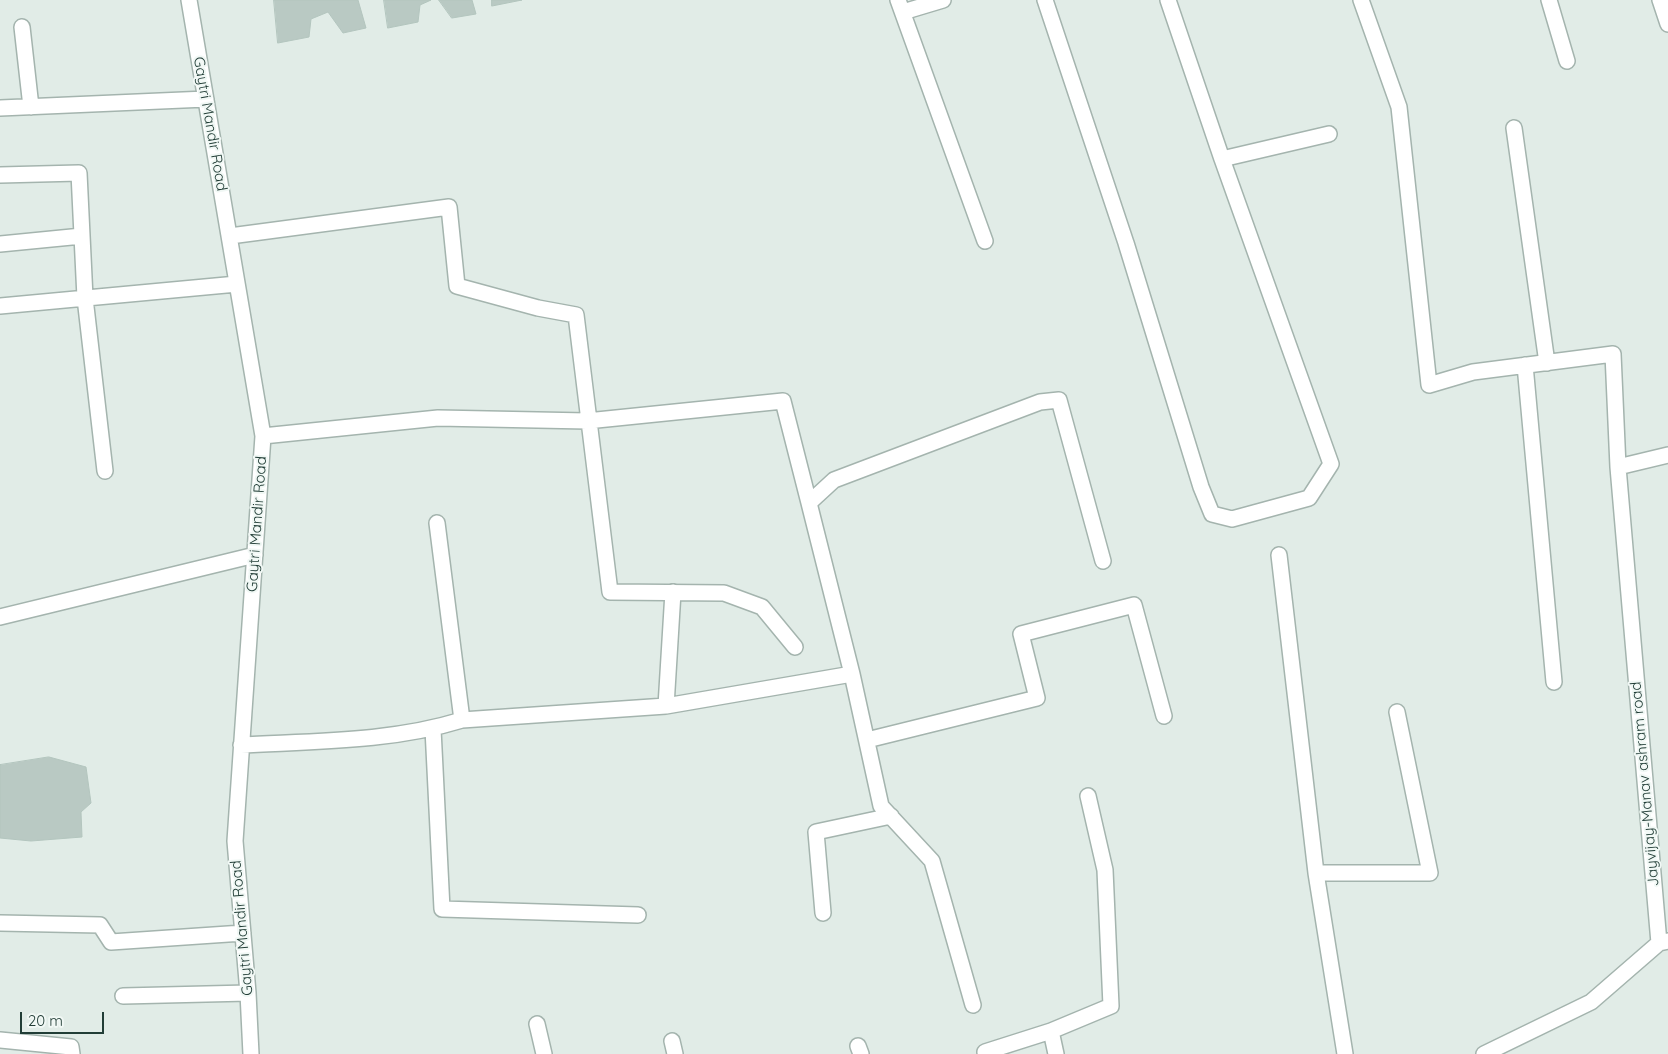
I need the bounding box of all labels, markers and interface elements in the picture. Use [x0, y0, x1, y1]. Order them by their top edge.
street label: Gaytri Mandir Road [189, 55, 231, 193]
street label: Gaytri Mandir Road [243, 456, 271, 592]
street label: Jayvijay-Manav ashram road [1627, 681, 1663, 887]
street label: Gaytri Mandir Road [227, 859, 257, 997]
scale bar [22, 1002, 106, 1034]
text: 20 m [28, 1011, 63, 1030]

